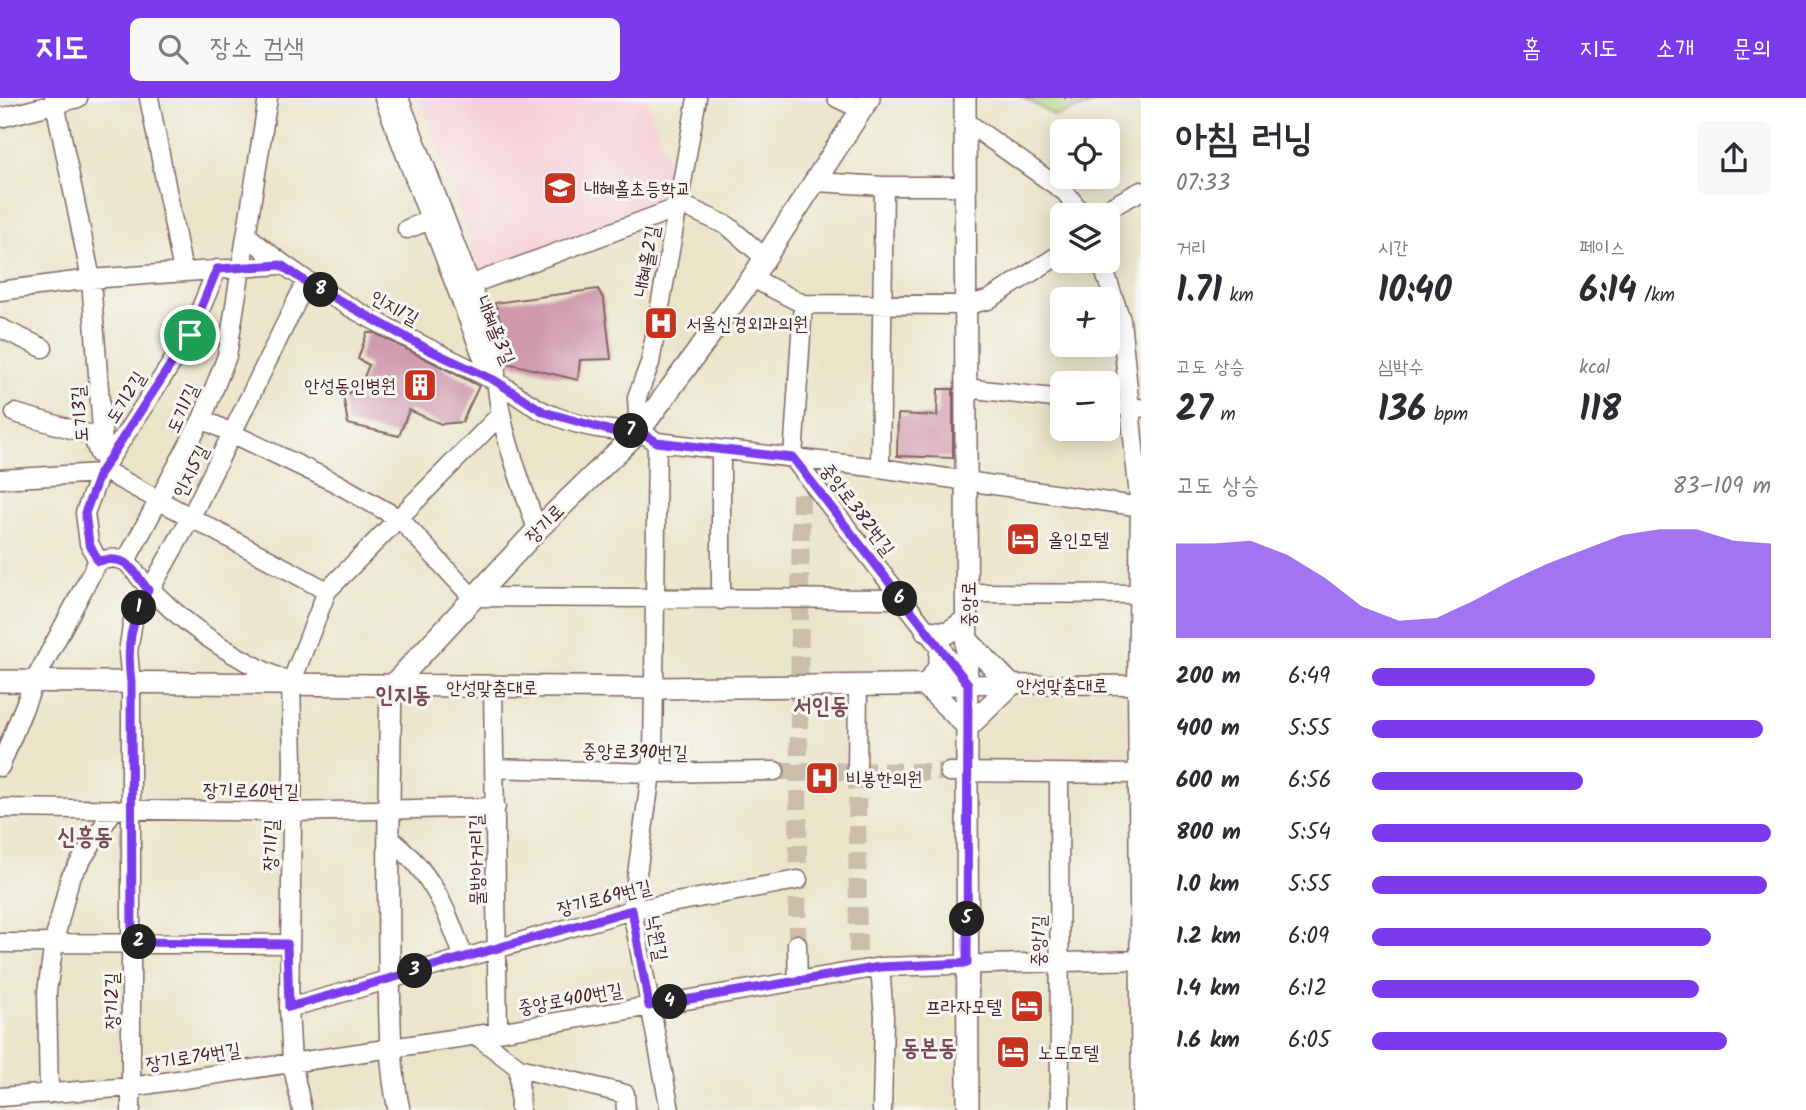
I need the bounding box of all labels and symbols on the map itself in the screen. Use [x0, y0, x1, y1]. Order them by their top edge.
school or university icon: 내혜홀초등학교 [541, 169, 579, 207]
place label: 내혜홀초등학교 [584, 175, 691, 205]
street label: 내혜홀2길 [627, 223, 669, 300]
pin: 8 [304, 272, 338, 308]
street label: 인지1길 [364, 283, 424, 334]
street label: 내혜홀3길 [466, 292, 522, 370]
hospital icon: 서울신경외과의원 [642, 304, 680, 342]
pin [160, 305, 220, 365]
place label: 서울신경외과의원 [686, 310, 808, 340]
street label: 도기2길 [99, 366, 154, 430]
building icon: 안성동인병원 [401, 366, 439, 404]
place label: 안성동인병원 [304, 372, 396, 402]
street label: 도기1길 [160, 379, 208, 439]
street label: 도기3길 [64, 385, 98, 443]
pin: 7 [614, 414, 648, 448]
street label: 인지5길 [166, 440, 218, 504]
street label: 중앙로382번길 [811, 457, 901, 563]
street label: 장기로 [519, 498, 572, 551]
hotel icon: 올인모텔 [1004, 520, 1042, 558]
place label: 올인모텔 [1048, 526, 1109, 556]
street label: 중앙로 [955, 581, 985, 627]
pin: 6 [883, 582, 918, 616]
pin: 1 [122, 590, 156, 626]
street label: 안성맞춤대로 [1016, 672, 1108, 702]
street label: 안성맞춤대로 [446, 674, 538, 704]
district label: 인지동 [375, 678, 431, 714]
district label: 서인동 [793, 689, 849, 725]
street label: 중앙로390번길 [582, 737, 688, 769]
hospital icon: 비봉한의원 [803, 759, 841, 797]
place label: 비봉한의원 [846, 765, 922, 795]
street label: 장기로60번길 [202, 776, 299, 808]
street label: 물방아거리길 [462, 814, 494, 906]
street label: 장기1길 [256, 819, 288, 871]
district label: 신흥동 [57, 820, 113, 856]
street label: 장기로69번길 [554, 873, 655, 925]
pin: 5 [950, 902, 984, 936]
street label: 낙원길 [637, 913, 675, 964]
street label: 중앙1길 [1025, 915, 1055, 967]
pin: 2 [122, 924, 156, 960]
pin: 3 [398, 954, 432, 988]
street label: 장기2길 [98, 973, 128, 1029]
street label: 중앙로400번길 [516, 976, 625, 1024]
pin: 4 [652, 984, 688, 1020]
hotel icon: 프라자모텔 [1008, 987, 1046, 1025]
place label: 프라자모텔 [926, 993, 1002, 1023]
district label: 동본동 [901, 1031, 957, 1067]
hotel icon: 노도모텔 [994, 1033, 1032, 1071]
street label: 장기로74번길 [144, 1036, 243, 1080]
place label: 노도모텔 [1038, 1039, 1099, 1069]

